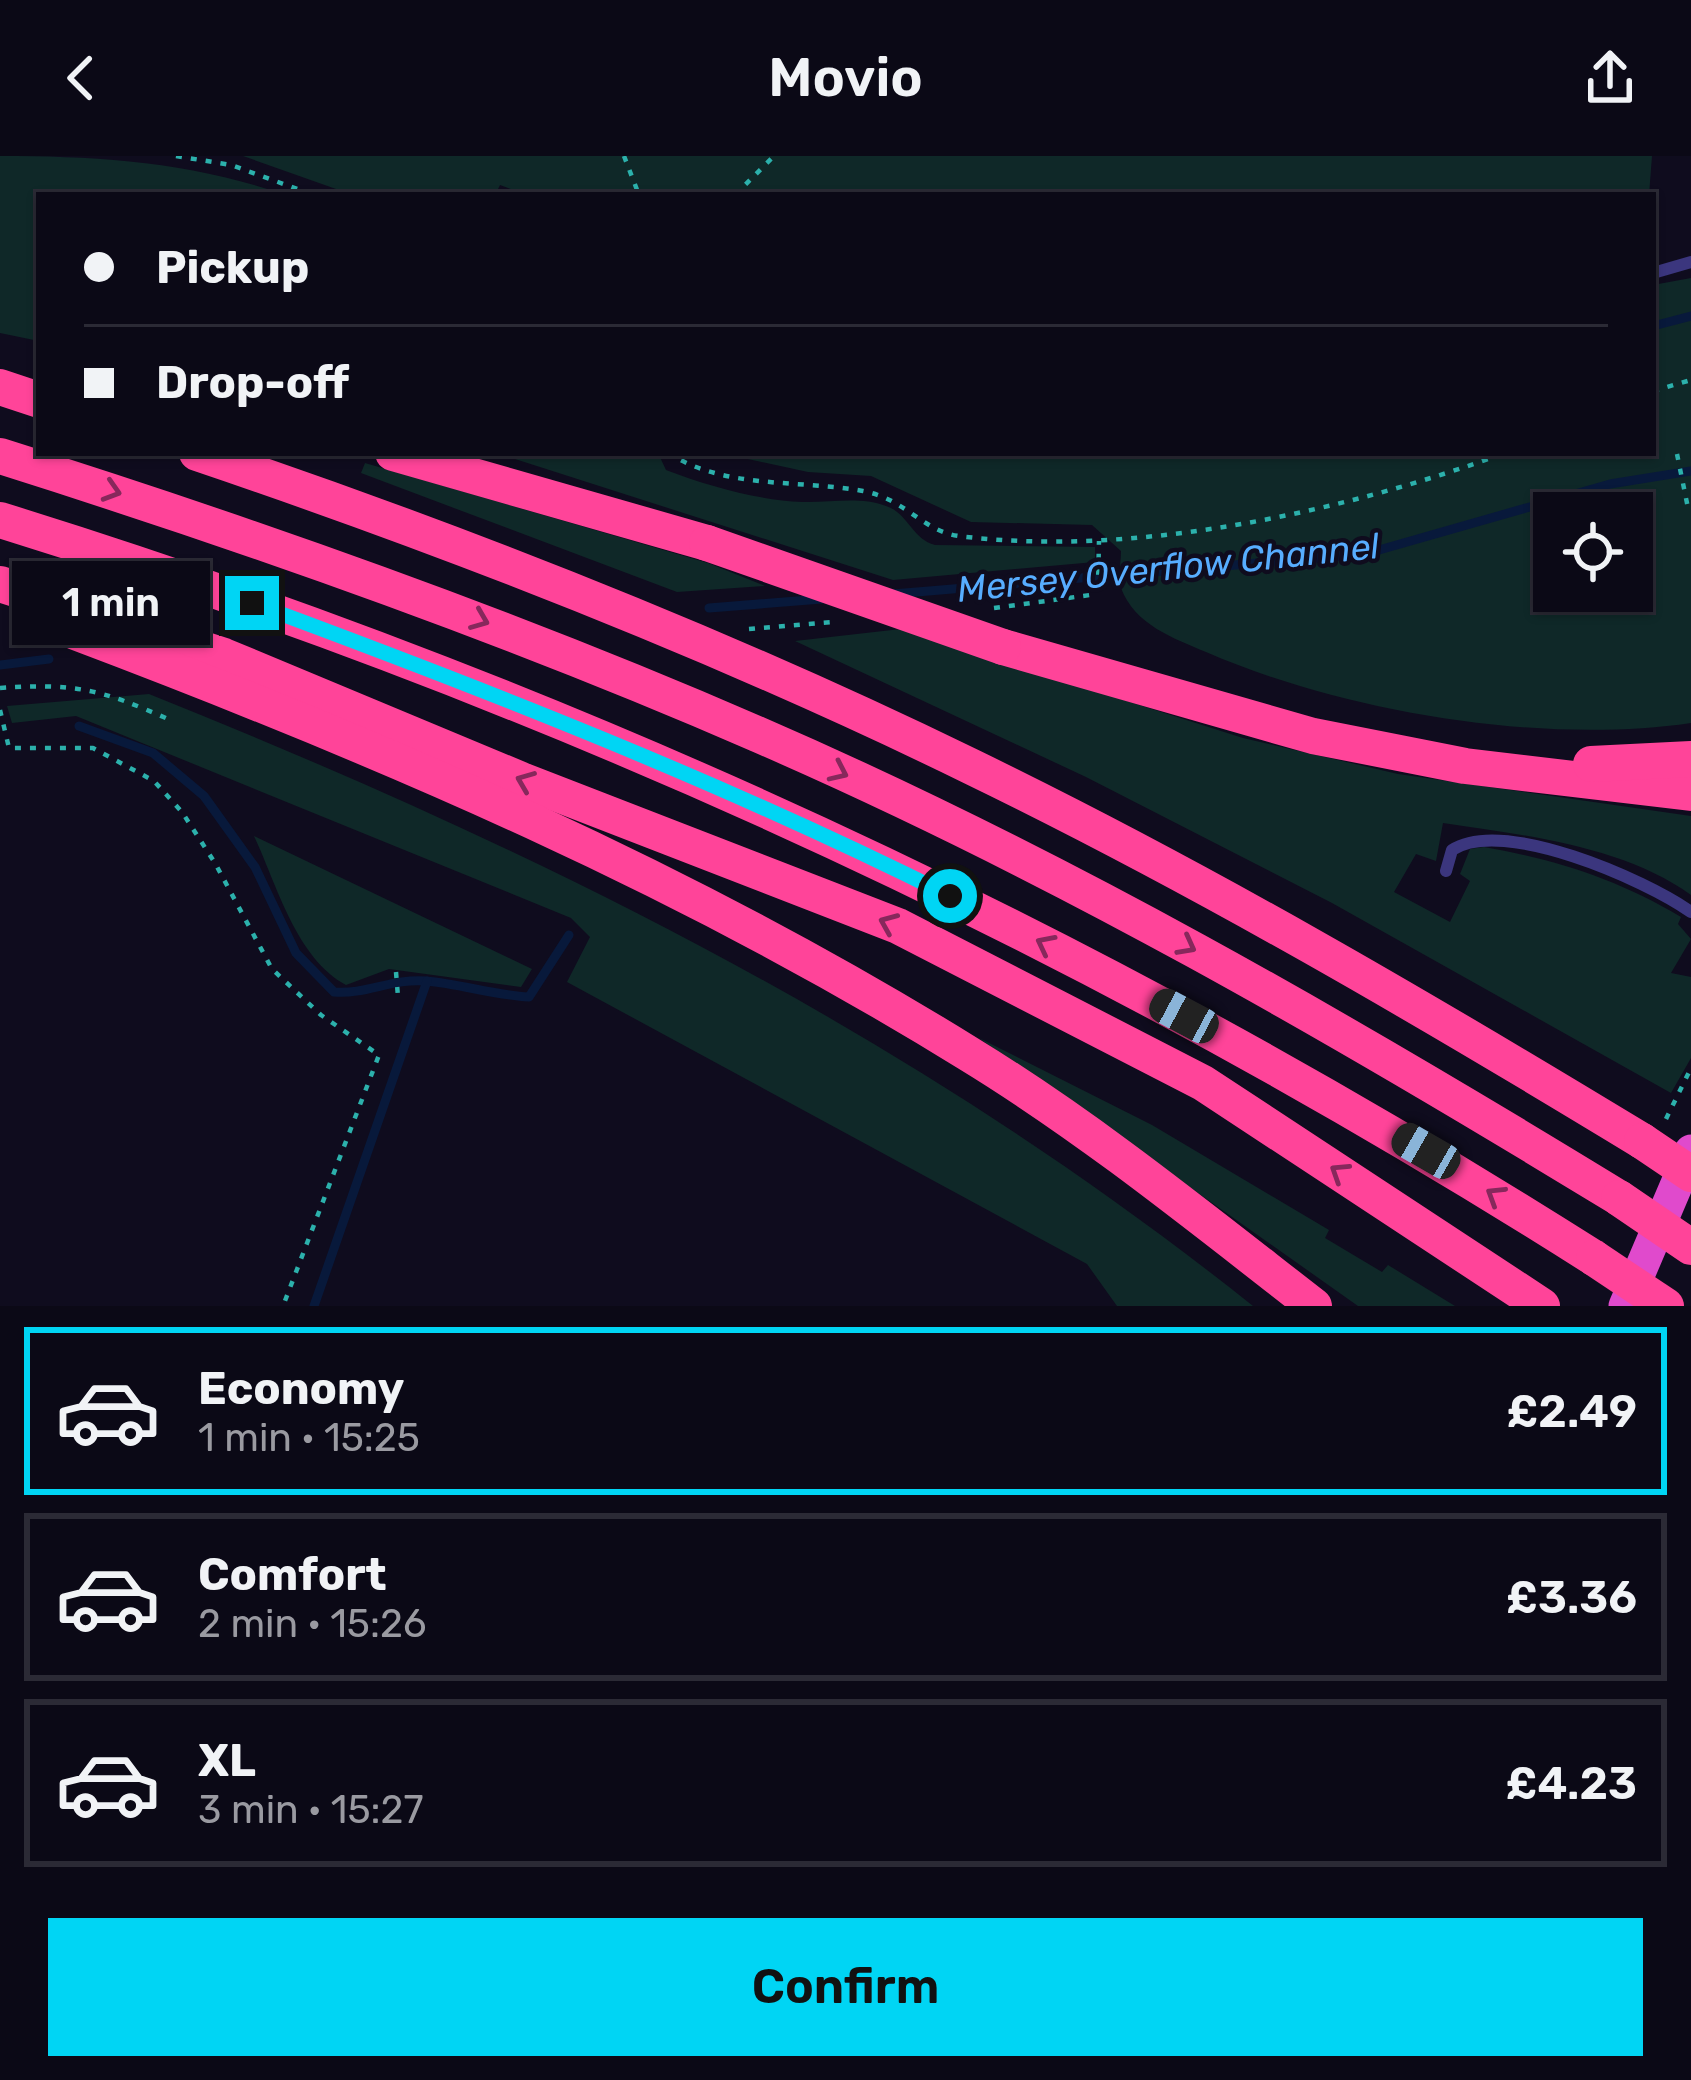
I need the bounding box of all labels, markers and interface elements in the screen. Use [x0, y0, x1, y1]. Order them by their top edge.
icon: back [48, 45, 114, 111]
icon: share [1577, 45, 1643, 111]
text: Movio [768, 46, 923, 110]
text: Pickup [156, 241, 309, 294]
text: Drop-off [156, 356, 349, 409]
one-way arrow [101, 477, 122, 502]
map controls [1533, 492, 1653, 612]
button: locate [1533, 492, 1653, 612]
water label: Mersey Overflow Channel [955, 524, 1382, 611]
callout: 1 min [12, 561, 210, 645]
route end [225, 576, 279, 630]
text: 1 min [62, 580, 160, 626]
one-way arrow [468, 606, 489, 630]
one-way arrow [827, 758, 848, 781]
one-way arrow [516, 771, 537, 795]
route start [923, 869, 977, 923]
one-way arrow [879, 913, 900, 937]
one-way arrow [1175, 932, 1196, 955]
one-way arrow [1036, 934, 1057, 958]
car [1144, 983, 1224, 1049]
car [1386, 1117, 1466, 1185]
one-way arrow [1331, 1165, 1353, 1187]
one-way arrow [1486, 1187, 1508, 1210]
icon: car [54, 1357, 162, 1465]
text: Economy [198, 1362, 404, 1415]
text: £2.49 [1506, 1385, 1637, 1438]
text: 1 min · 15:25 [198, 1415, 420, 1461]
icon: car [54, 1543, 162, 1651]
text: Comfort [198, 1548, 387, 1601]
text: £3.36 [1506, 1571, 1637, 1624]
text: 2 min · 15:26 [198, 1601, 426, 1647]
icon: car [54, 1729, 162, 1837]
text: XL [198, 1734, 256, 1787]
text: £4.23 [1506, 1757, 1637, 1810]
text: 3 min · 15:27 [198, 1787, 423, 1833]
button: Confirm [48, 1918, 1643, 2056]

